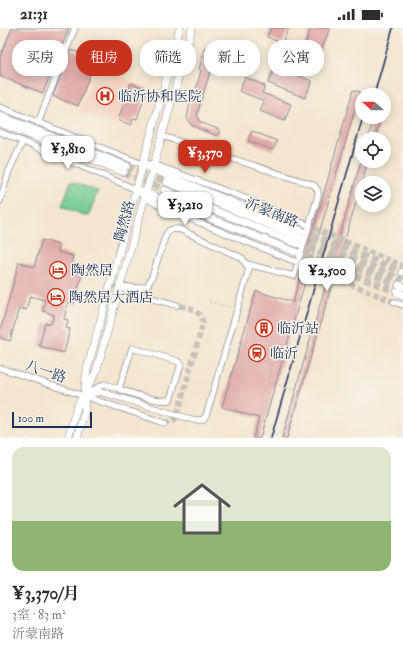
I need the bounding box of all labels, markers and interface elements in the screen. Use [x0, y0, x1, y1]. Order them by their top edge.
text: 21:31 [20, 5, 48, 24]
chip: 买房 [12, 40, 68, 76]
chip: 租房 [76, 40, 132, 76]
chip: 筛选 [140, 40, 196, 76]
chip: 新上 [204, 40, 260, 76]
chip: 公寓 [268, 40, 324, 76]
hospital icon: 临沂协和医院 [95, 86, 115, 106]
place label: 临沂协和医院 [118, 88, 202, 105]
north arrow [355, 88, 391, 124]
map controls [355, 88, 391, 212]
button: locate [355, 132, 391, 168]
pin: ¥3,810 [35, 136, 101, 170]
pin: ¥3,370 [172, 140, 238, 174]
text: ¥3,810 [50, 141, 86, 157]
text: ¥3,370 [187, 145, 223, 161]
button: layers [355, 176, 391, 212]
pin: ¥3,210 [152, 192, 218, 226]
street label: 沂蒙南路 [243, 194, 301, 231]
text: ¥3,210 [167, 197, 203, 213]
street label: 陶然路 [111, 199, 138, 244]
pin: ¥2,500 [294, 258, 360, 292]
hotel icon: 陶然居 [48, 260, 68, 280]
place label: 陶然居 [71, 262, 113, 279]
text: ¥2,500 [308, 263, 346, 279]
hotel icon: 陶然居大酒店 [46, 287, 66, 307]
place label: 陶然居大酒店 [69, 289, 153, 306]
building icon: 临沂站 [254, 318, 274, 338]
place label: 临沂站 [277, 320, 319, 337]
station icon: 临沂 [247, 343, 267, 363]
place label: 临沂 [270, 345, 298, 362]
street label: 八一路 [23, 357, 68, 386]
scale bar [12, 410, 92, 429]
text: 100 m [18, 412, 44, 425]
icon: home [166, 473, 238, 545]
text: ¥3,370/月 [12, 583, 80, 604]
text: 3室 · 83 m² [12, 607, 66, 623]
text: 沂蒙南路 [12, 626, 64, 642]

